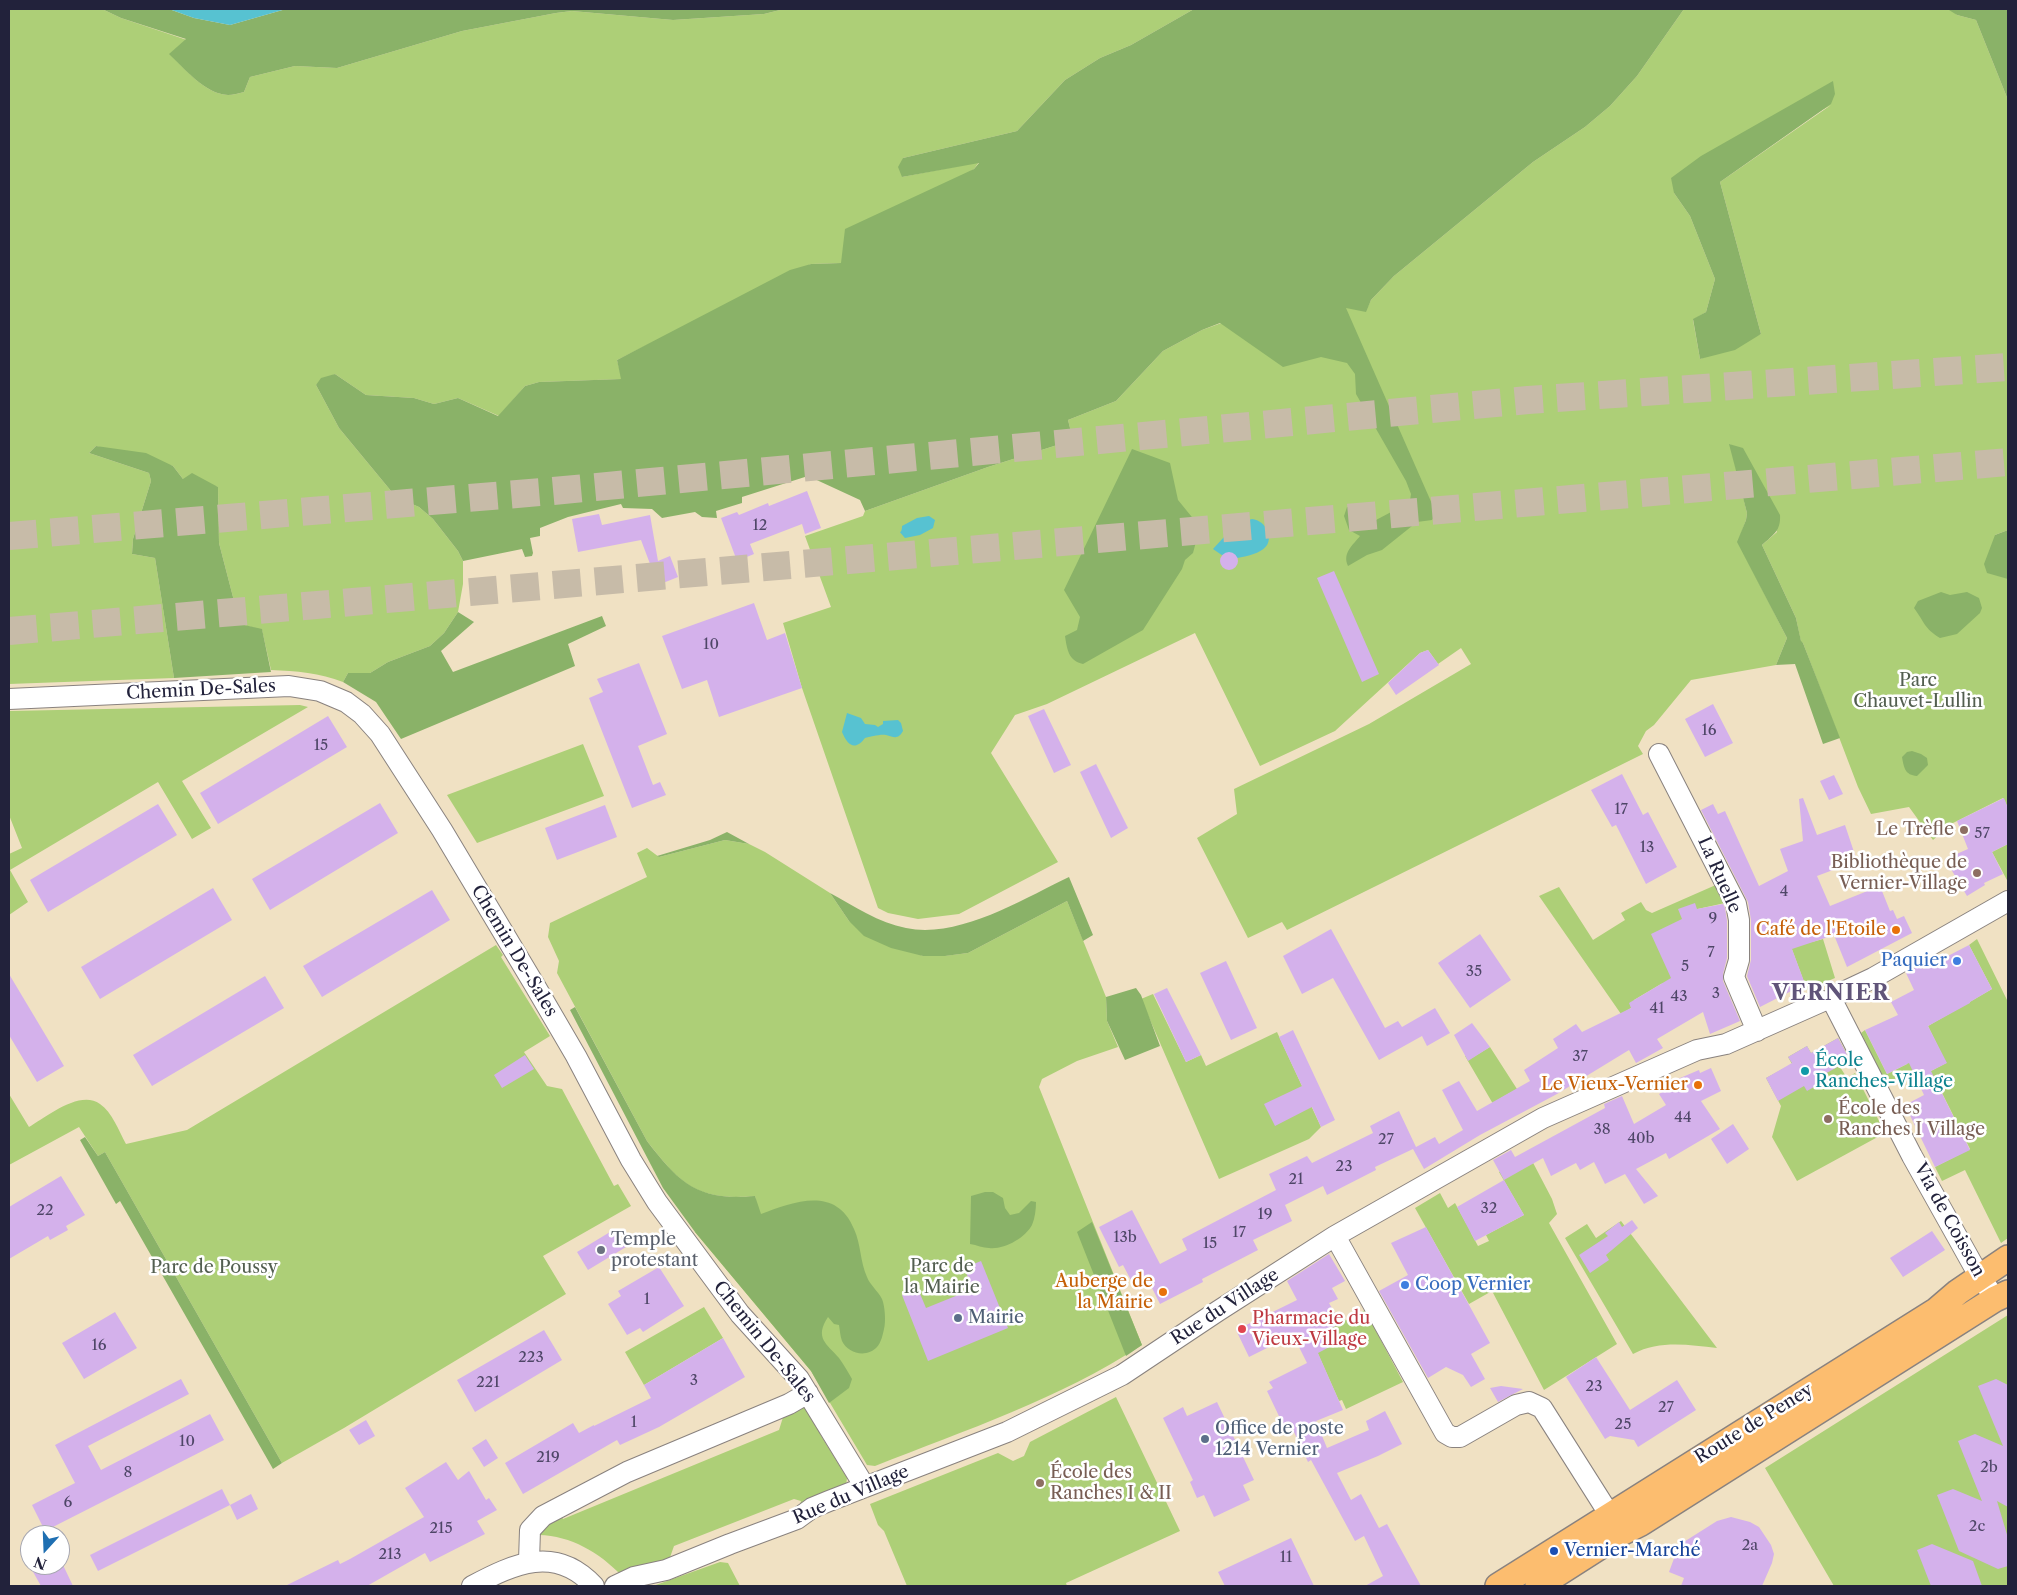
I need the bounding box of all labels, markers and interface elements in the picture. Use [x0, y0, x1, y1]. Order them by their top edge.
house number: 12 [753, 517, 767, 535]
house number: 10 [703, 636, 719, 654]
park label: Parc Chauvet-Lullin [1853, 670, 1983, 712]
street label: Chemin De-Sales [126, 675, 276, 705]
house number: 16 [1701, 722, 1717, 740]
house number: 15 [314, 737, 328, 755]
house number: 17 [1614, 801, 1628, 819]
place label: Le Trèfle [1876, 819, 1954, 841]
marker: Le Trèfle [1958, 824, 1970, 836]
house number: 57 [1974, 825, 1990, 843]
street label: La Ruelle [1693, 834, 1745, 916]
house number: 13 [1640, 839, 1654, 857]
place label: Bibliothèque de Vernier-Village [1831, 852, 1967, 894]
marker: Bibliothèque de Vernier-Village [1971, 867, 1983, 879]
street label: Chemin De-Sales [466, 881, 562, 1021]
house number: 4 [1780, 883, 1788, 901]
house number: 9 [1709, 910, 1717, 928]
place label: Café de l'Etoile [1756, 919, 1886, 941]
marker: Café de l'Etoile [1890, 924, 1902, 936]
house number: 7 [1707, 944, 1715, 962]
place label: Paquier [1881, 950, 1947, 972]
marker: Paquier [1951, 955, 1963, 967]
house number: 5 [1681, 958, 1689, 976]
house number: 35 [1466, 963, 1482, 981]
district label: VERNIER [1771, 981, 1891, 1007]
house number: 3 [1712, 985, 1720, 1003]
house number: 43 [1671, 988, 1687, 1006]
house number: 41 [1650, 1000, 1664, 1018]
house number: 37 [1572, 1048, 1588, 1066]
place label: École Ranches-Village [1815, 1050, 1953, 1092]
marker: École Ranches-Village [1799, 1065, 1811, 1077]
place label: Le Vieux-Vernier [1541, 1074, 1688, 1096]
marker: Le Vieux-Vernier [1692, 1079, 1704, 1091]
place label: École des Ranches I Village [1838, 1098, 1985, 1140]
house number: 44 [1674, 1109, 1692, 1127]
marker: École des Ranches I Village [1822, 1113, 1834, 1125]
house number: 38 [1593, 1121, 1611, 1139]
house number: 40b [1627, 1130, 1655, 1148]
house number: 27 [1378, 1131, 1394, 1149]
house number: 23 [1336, 1158, 1352, 1176]
street label: Via de Coisson [1909, 1159, 1989, 1281]
house number: 21 [1289, 1171, 1303, 1189]
house number: 32 [1481, 1200, 1497, 1218]
house number: 22 [36, 1202, 54, 1220]
house number: 19 [1257, 1206, 1273, 1224]
house number: 17 [1232, 1224, 1246, 1242]
place label: Temple protestant [611, 1229, 698, 1272]
house number: 13b [1113, 1229, 1137, 1247]
house number: 15 [1203, 1235, 1217, 1253]
marker: Temple protestant [595, 1244, 607, 1256]
park label: Parc de la Mairie [904, 1256, 980, 1298]
park label: Parc de Poussy [150, 1257, 278, 1279]
street label: Rue du Village [1167, 1264, 1283, 1350]
place label: Auberge de la Mairie [1055, 1271, 1153, 1314]
place label: Coop Vernier [1415, 1274, 1530, 1296]
street label: Chemin De-Sales [708, 1277, 820, 1407]
marker: Coop Vernier [1399, 1279, 1411, 1291]
marker: Auberge de la Mairie [1157, 1286, 1169, 1298]
house number: 1 [644, 1291, 650, 1309]
place label: Mairie [968, 1307, 1024, 1329]
place label: Pharmacie du Vieux-Village [1252, 1308, 1370, 1350]
marker: Mairie [952, 1312, 964, 1324]
marker: Pharmacie du Vieux-Village [1236, 1323, 1248, 1335]
house number: 16 [91, 1337, 107, 1355]
house number: 223 [518, 1349, 544, 1367]
house number: 3 [690, 1372, 698, 1390]
house number: 221 [476, 1374, 500, 1392]
house number: 23 [1586, 1378, 1602, 1396]
street label: Route de Peney [1691, 1379, 1817, 1469]
house number: 27 [1658, 1399, 1674, 1417]
house number: 1 [631, 1414, 637, 1432]
house number: 25 [1615, 1416, 1631, 1434]
place label: Office de poste 1214 Vernier [1215, 1418, 1344, 1460]
house number: 10 [179, 1433, 195, 1451]
marker: Office de poste 1214 Vernier [1199, 1433, 1211, 1445]
house number: 219 [536, 1449, 560, 1467]
house number: 2b [1980, 1459, 1998, 1477]
street label: Rue du Village [790, 1461, 912, 1529]
place label: École des Ranches I & II [1050, 1462, 1172, 1505]
house number: 8 [124, 1464, 132, 1482]
marker: École des Ranches I & II [1034, 1477, 1046, 1489]
house number: 6 [64, 1494, 72, 1512]
house number: 2c [1969, 1518, 1985, 1536]
house number: 215 [429, 1520, 453, 1538]
north arrow [20, 1525, 70, 1575]
house number: 2a [1742, 1537, 1758, 1555]
place label: Vernier-Marché [1564, 1540, 1701, 1562]
marker: Vernier-Marché [1548, 1545, 1560, 1557]
house number: 213 [378, 1546, 402, 1564]
house number: 11 [1280, 1549, 1292, 1567]
text: N [31, 1553, 49, 1574]

